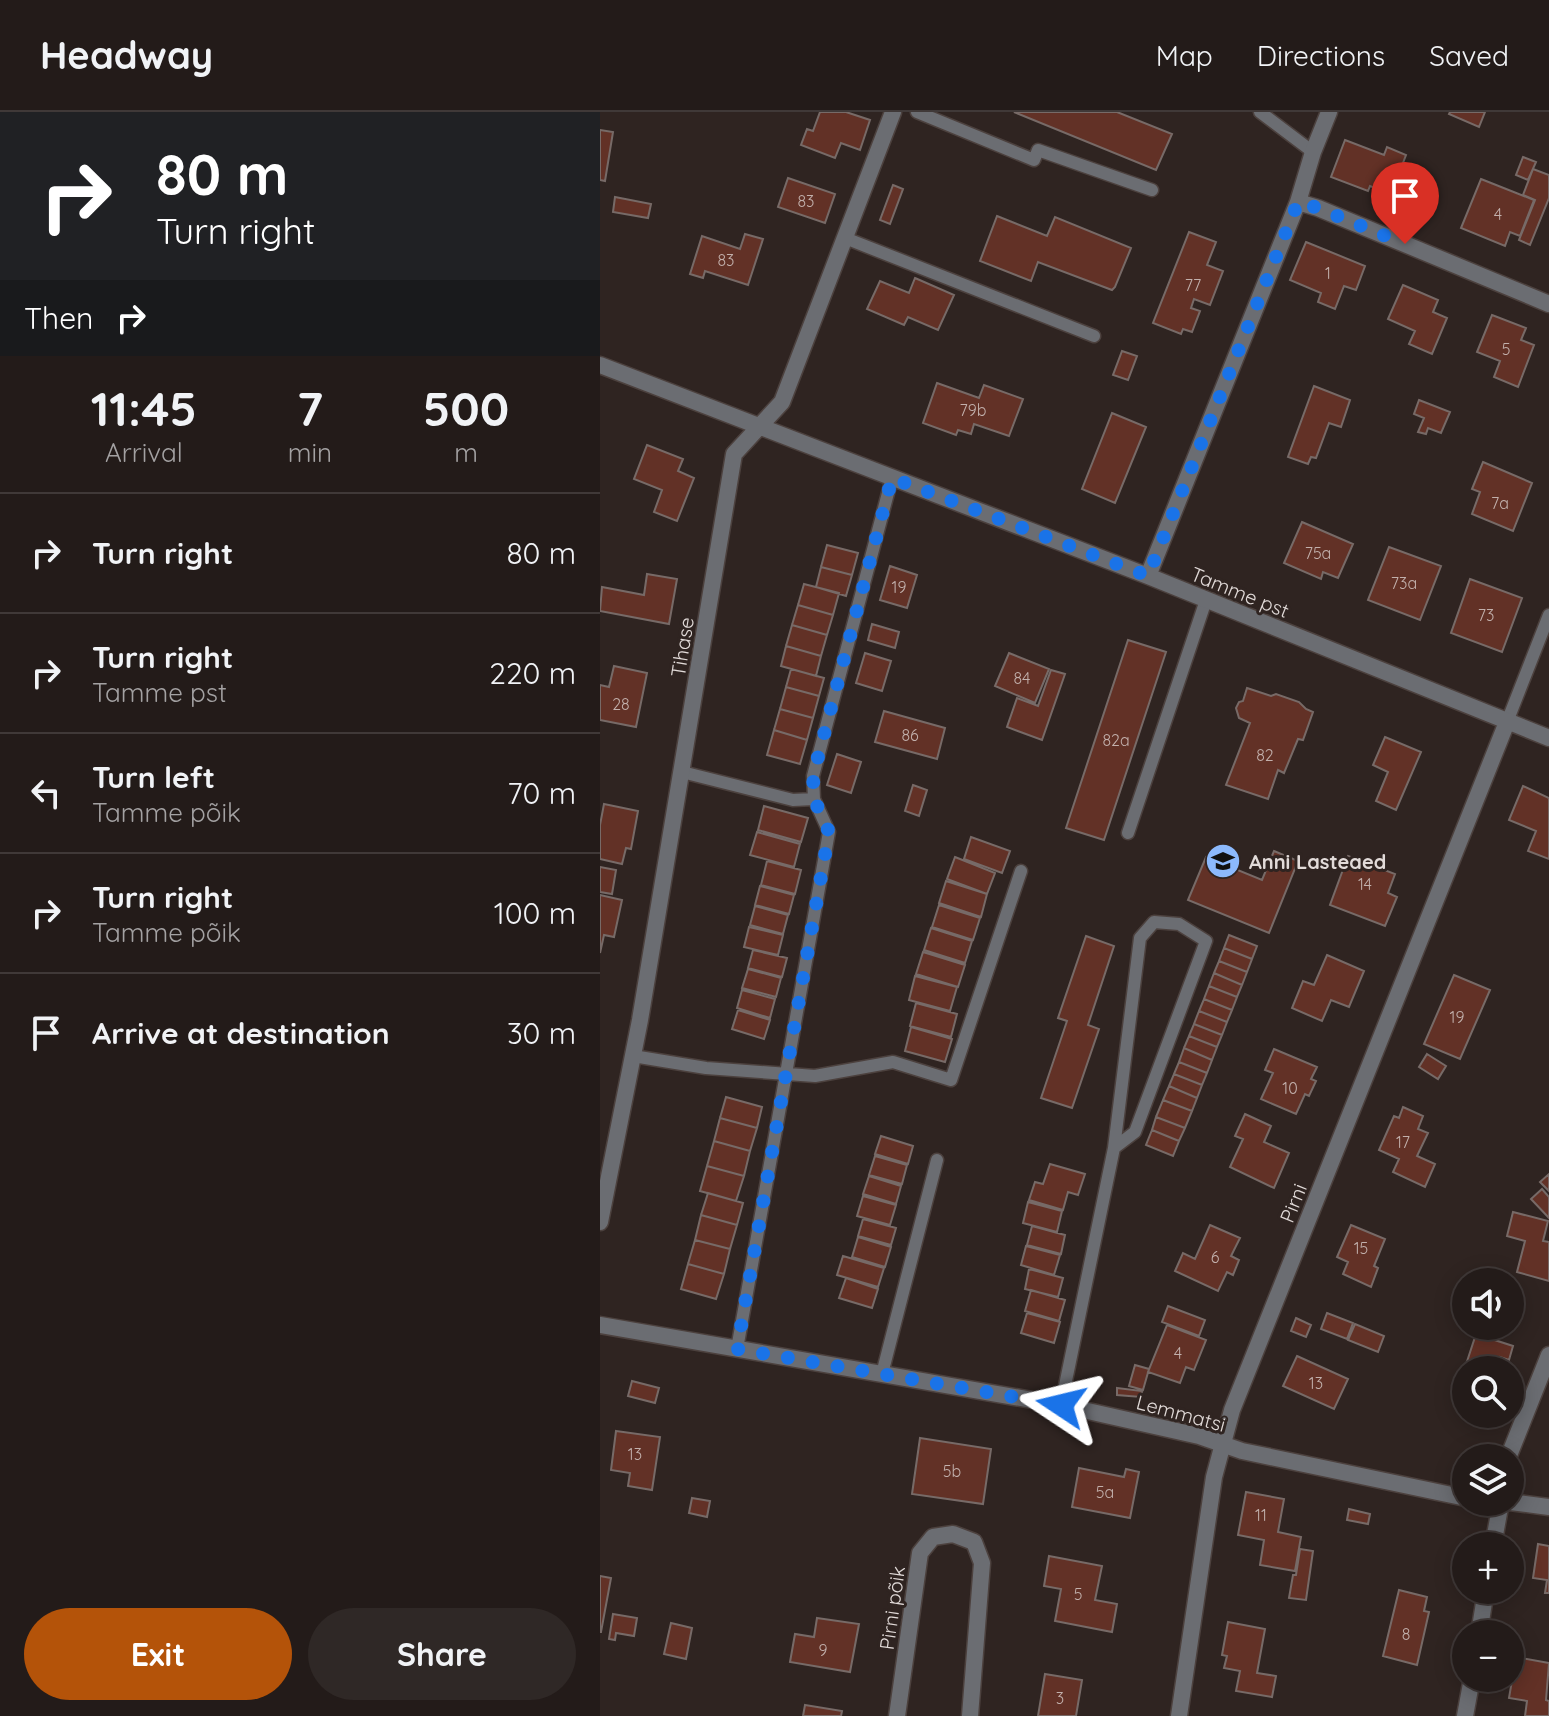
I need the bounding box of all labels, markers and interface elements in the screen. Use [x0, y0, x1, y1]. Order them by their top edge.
text: Headway [40, 31, 213, 79]
text: Map [1156, 38, 1213, 73]
text: Directions [1257, 38, 1385, 73]
text: Saved [1429, 38, 1509, 73]
text: 80 m [156, 139, 288, 209]
icon: right [24, 144, 128, 248]
pin [1371, 162, 1439, 244]
icon: arrive [1383, 174, 1427, 218]
house number: 83 [797, 191, 815, 211]
house number: 4 [1494, 204, 1502, 224]
text: Turn right [156, 208, 315, 253]
house number: 83 [717, 250, 735, 270]
house number: 1 [1325, 263, 1331, 283]
house number: 77 [1185, 275, 1201, 295]
icon: right [109, 296, 153, 340]
text: Then [24, 299, 93, 337]
house number: 5 [1502, 339, 1510, 359]
text: 11:45 [91, 378, 197, 438]
text: 7 [297, 378, 323, 438]
text: 500 [423, 378, 509, 438]
house number: 79b [960, 400, 986, 420]
text: Arrival [105, 436, 183, 469]
text: min [288, 436, 332, 469]
text: m [454, 436, 478, 469]
house number: 7a [1491, 493, 1509, 513]
icon: right [24, 531, 68, 575]
text: Turn right [92, 534, 233, 572]
text: 80 m [506, 534, 576, 572]
house number: 75a [1305, 543, 1331, 563]
street label: Tamme pst [1187, 561, 1293, 623]
house number: 73a [1391, 573, 1417, 593]
house number: 19 [892, 577, 906, 597]
house number: 73 [1478, 605, 1494, 625]
street label: Tihase [665, 615, 699, 679]
text: Turn right [92, 638, 233, 676]
icon: right [24, 651, 68, 695]
text: 220 m [489, 654, 576, 692]
house number: 84 [1013, 668, 1031, 688]
text: Tamme pst [92, 676, 227, 709]
house number: 28 [612, 694, 630, 714]
house number: 86 [901, 725, 919, 745]
house number: 82a [1102, 730, 1130, 750]
house number: 82 [1256, 745, 1274, 765]
text: Turn left [92, 758, 215, 796]
icon: left [24, 771, 68, 815]
text: 70 m [507, 774, 576, 812]
text: Tamme põik [92, 796, 241, 829]
school or university icon: Anni Lasteaed [1204, 842, 1242, 880]
place label: Anni Lasteaed [1249, 849, 1386, 874]
house number: 14 [1358, 874, 1372, 894]
text: Turn right [92, 878, 233, 916]
icon: right [24, 891, 68, 935]
text: 100 m [494, 894, 576, 932]
text: Tamme põik [92, 916, 241, 949]
house number: 19 [1450, 1007, 1464, 1027]
icon: arrive [24, 1011, 68, 1055]
text: Arrive at destination [92, 1014, 390, 1052]
text: 30 m [507, 1014, 576, 1052]
house number: 10 [1282, 1078, 1298, 1098]
house number: 17 [1396, 1132, 1410, 1152]
street label: Pirni [1274, 1180, 1312, 1226]
house number: 15 [1354, 1238, 1368, 1258]
house number: 6 [1211, 1247, 1220, 1267]
map controls [1452, 1268, 1524, 1692]
button: sound [1452, 1268, 1524, 1340]
house number: 4 [1174, 1343, 1182, 1363]
button: search [1452, 1356, 1524, 1428]
position arrow [1019, 1363, 1103, 1447]
house number: 13 [1309, 1373, 1323, 1393]
street label: Lemmatsi [1134, 1389, 1228, 1437]
house number: 13 [628, 1444, 642, 1464]
button: layers [1452, 1444, 1524, 1516]
house number: 5b [943, 1461, 961, 1481]
house number: 5a [1096, 1482, 1114, 1502]
house number: 11 [1255, 1505, 1267, 1525]
button: + [1452, 1532, 1524, 1604]
street label: Pirni põik [874, 1564, 910, 1652]
house number: 5 [1074, 1584, 1082, 1604]
button: Exit [24, 1608, 292, 1700]
button: Share [308, 1608, 576, 1700]
button: − [1452, 1620, 1524, 1692]
house number: 8 [1402, 1624, 1410, 1644]
house number: 9 [819, 1640, 828, 1660]
house number: 3 [1056, 1688, 1064, 1708]

